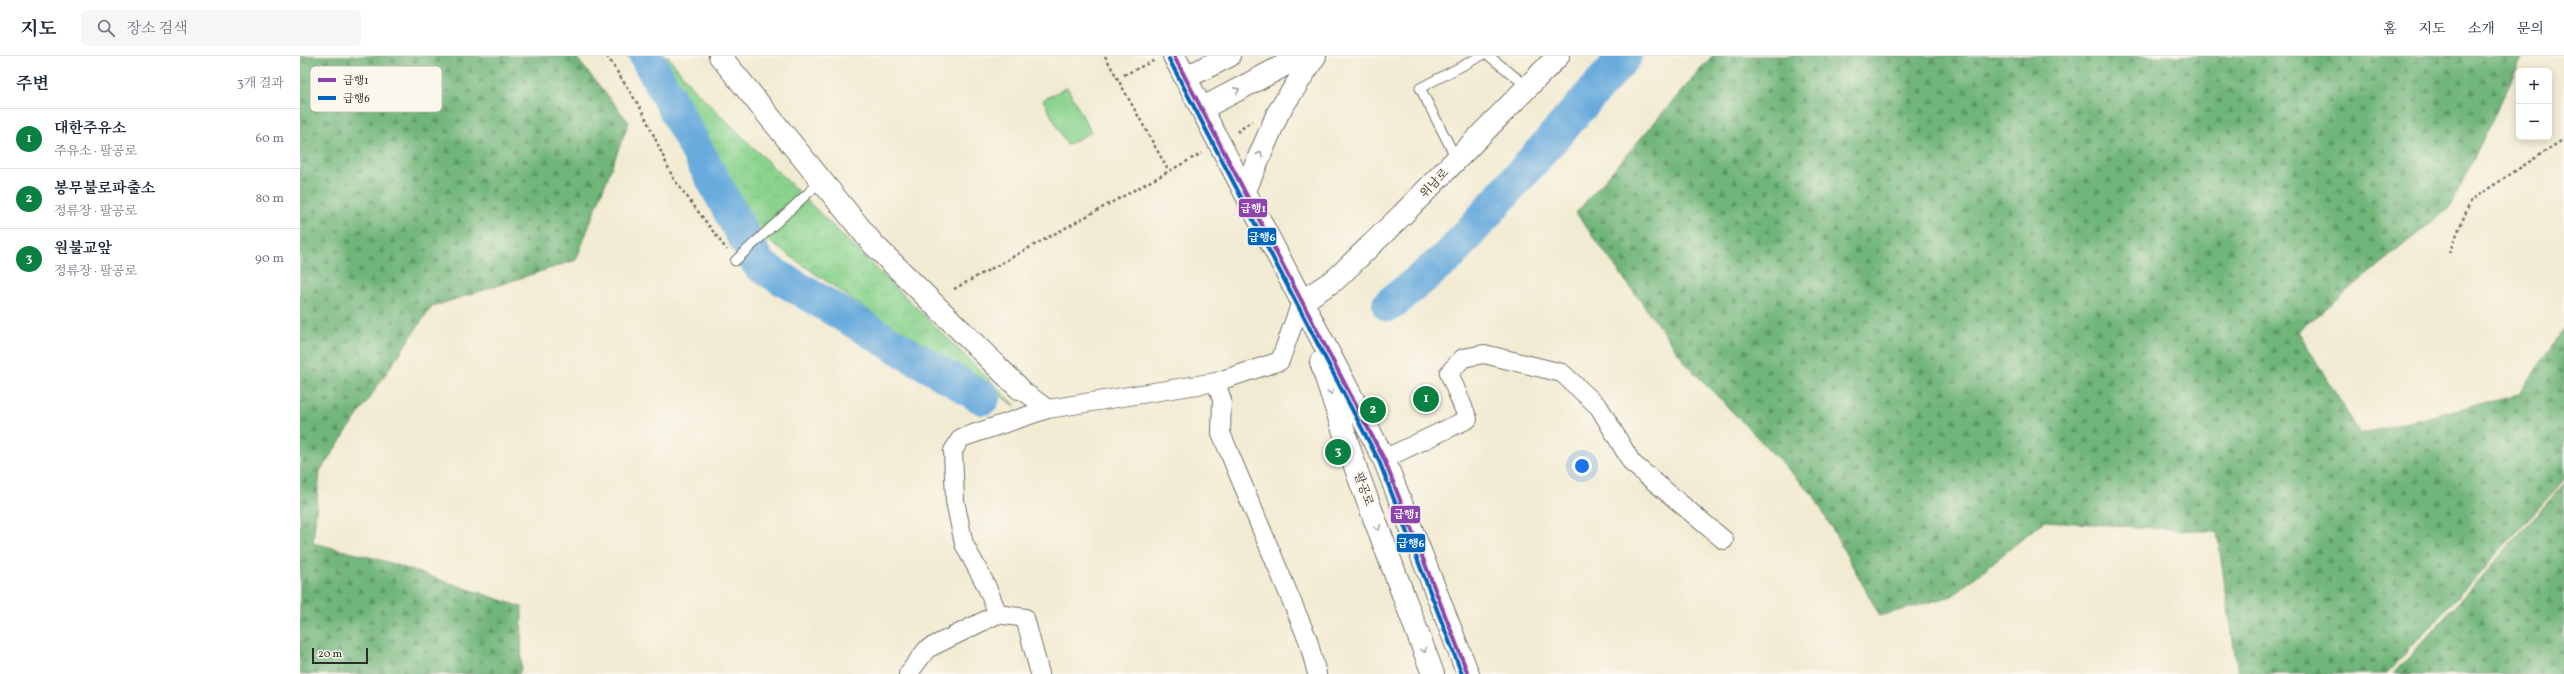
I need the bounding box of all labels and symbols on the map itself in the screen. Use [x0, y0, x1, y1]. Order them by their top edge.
legend [310, 66, 442, 112]
text: 급행1 [343, 74, 369, 89]
one-way arrow [1233, 87, 1241, 95]
text: 급행6 [343, 92, 370, 107]
one-way arrow [1256, 150, 1264, 157]
street label: 위남로 [1417, 165, 1453, 202]
line badge: 급행1 [1238, 198, 1268, 218]
text: 급행1 [1240, 202, 1266, 217]
line badge: 급행6 [1247, 227, 1277, 246]
text: 급행6 [1248, 231, 1276, 246]
pin: 1 [1413, 384, 1439, 414]
one-way arrow [1326, 388, 1335, 395]
pin: 2 [1360, 395, 1386, 425]
pin: 3 [1325, 437, 1351, 467]
your location [1572, 456, 1592, 476]
street label: 팔공로 [1350, 470, 1377, 509]
line badge: 급행1 [1390, 505, 1421, 524]
text: 급행1 [1393, 508, 1419, 523]
one-way arrow [1374, 524, 1382, 531]
line badge: 급행6 [1396, 533, 1426, 553]
text: 급행6 [1397, 537, 1425, 552]
scale bar [312, 646, 368, 665]
one-way arrow [1419, 646, 1427, 653]

